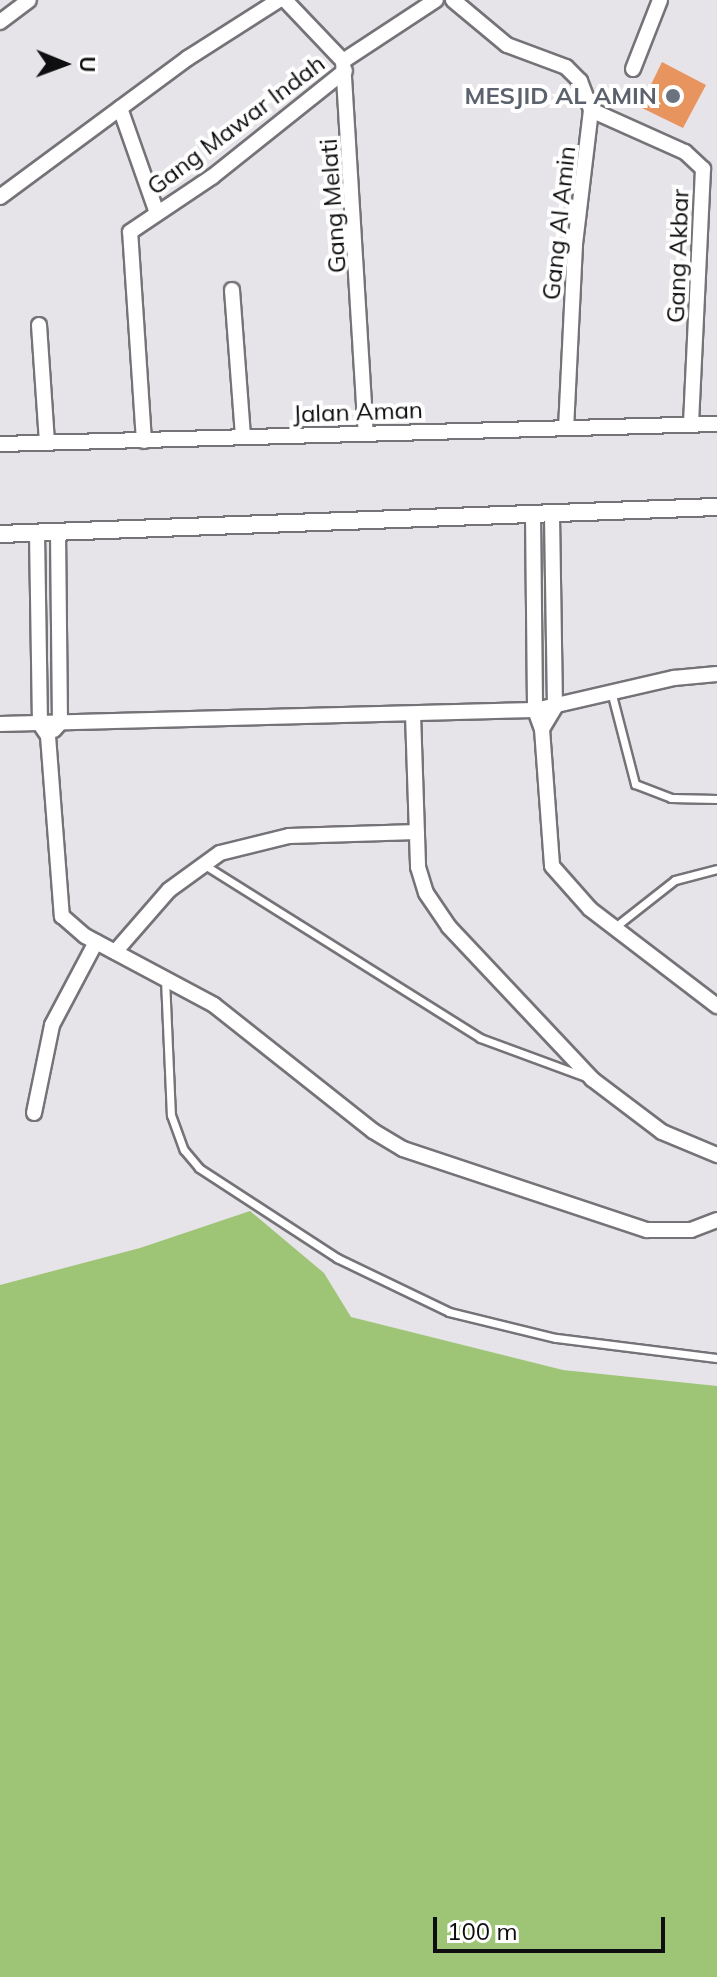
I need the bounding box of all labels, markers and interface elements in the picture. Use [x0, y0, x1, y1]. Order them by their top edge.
north arrow [24, 24, 104, 104]
street label: Gang Mawar Indah [142, 49, 330, 201]
text: U [74, 56, 102, 73]
place label: MESJID AL AMIN [465, 82, 657, 110]
marker: MESJID AL AMIN [664, 87, 682, 105]
street label: Gang Melati [314, 138, 352, 274]
street label: Gang Al Amin [537, 144, 581, 302]
street label: Gang Akbar [661, 188, 695, 324]
street label: Jalan Aman [293, 395, 423, 429]
scale bar [437, 1901, 669, 1951]
text: 100 m [447, 1916, 518, 1946]

